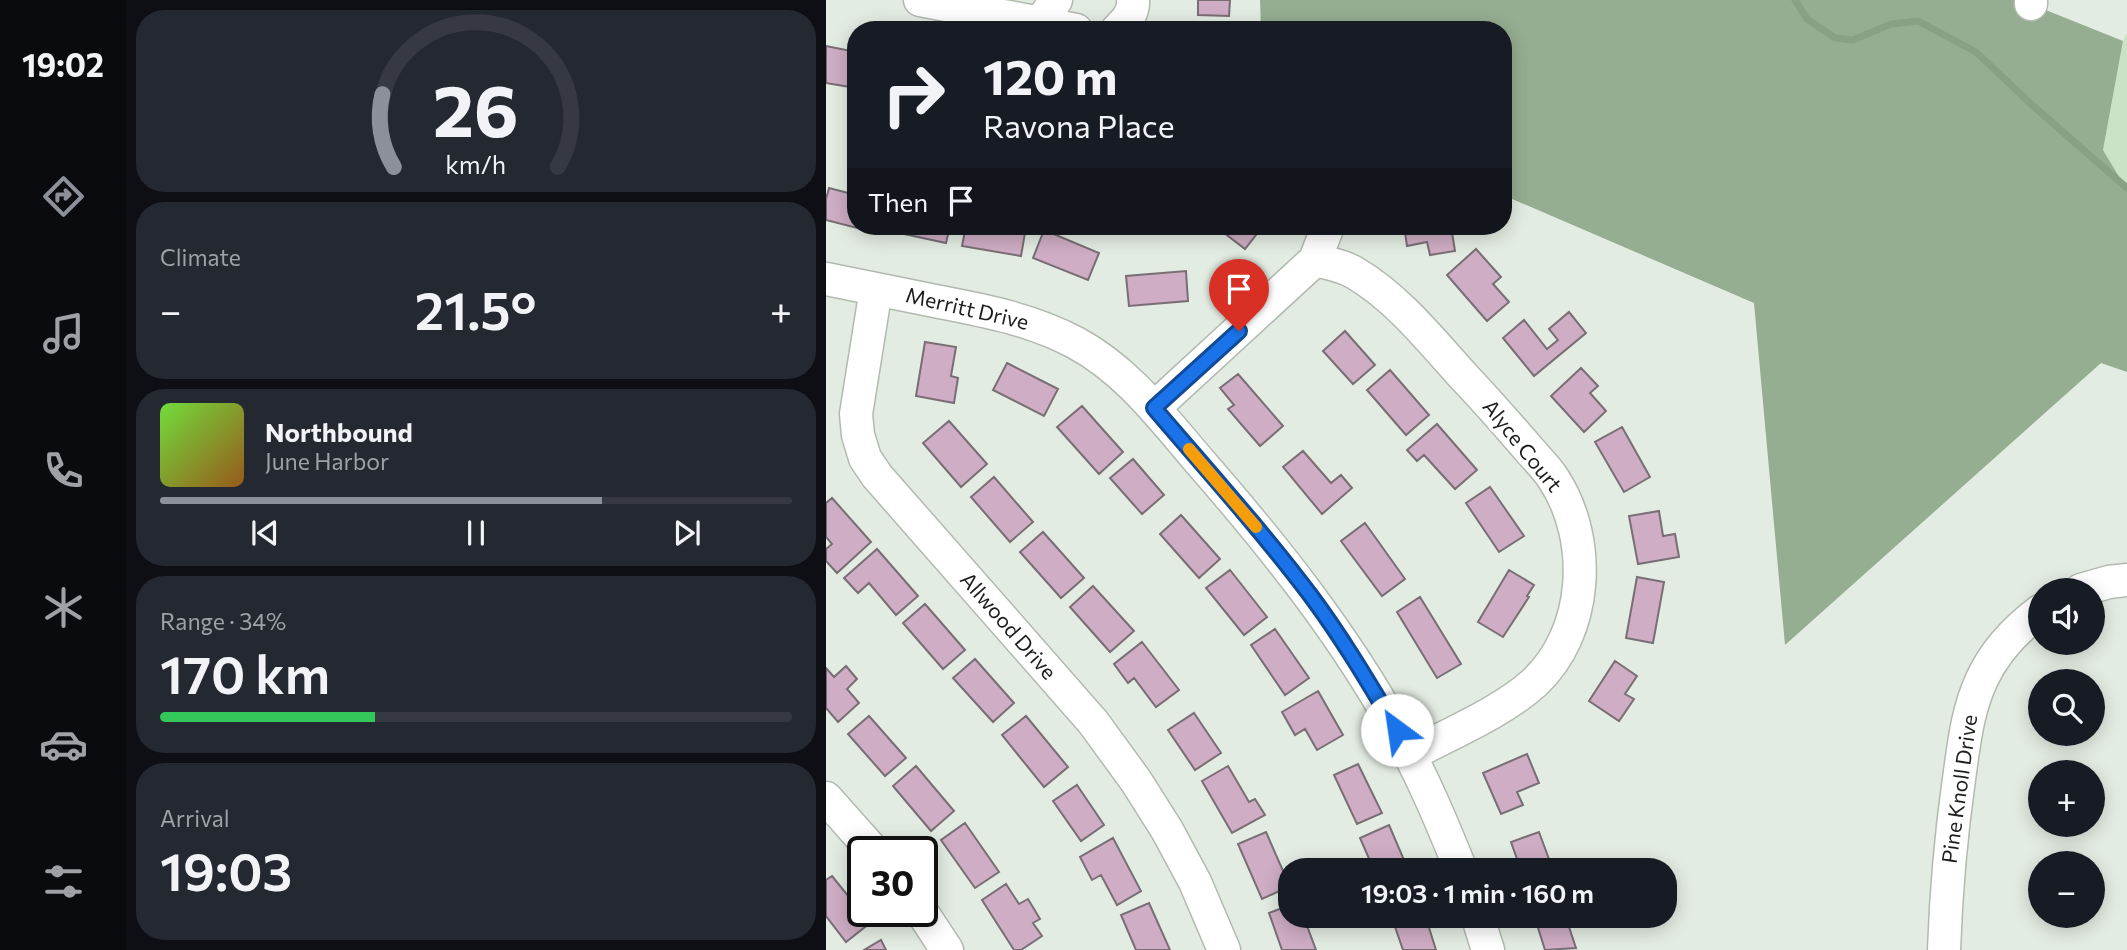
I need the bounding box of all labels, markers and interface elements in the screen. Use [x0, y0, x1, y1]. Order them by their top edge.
text: 19:02 [22, 44, 104, 84]
text: 120 m [983, 45, 1117, 105]
icon: right [868, 49, 959, 140]
text: 26 [433, 63, 519, 152]
text: Ravona Place [983, 105, 1175, 145]
text: km/h [446, 149, 506, 179]
icon: directions [39, 172, 88, 221]
icon: arrive [942, 182, 980, 220]
text: Then [868, 186, 928, 217]
text: Climate [160, 243, 241, 271]
pin [1209, 259, 1269, 331]
icon: arrive [1220, 270, 1258, 308]
text: 21.5° [415, 277, 536, 341]
street label: Merritt Drive [903, 281, 1031, 334]
text: − [160, 286, 182, 333]
text: + [770, 286, 792, 333]
icon: music [39, 309, 88, 358]
street label: Alyce Court [1478, 394, 1568, 496]
text: Northbound [265, 416, 413, 447]
icon: phone [39, 446, 88, 495]
text: June Harbor [265, 447, 389, 475]
icon: previous [246, 514, 284, 552]
icon: pause [457, 514, 495, 552]
icon: next [668, 514, 706, 552]
street label: Allwood Drive [956, 566, 1062, 684]
map controls [2028, 578, 2105, 928]
button: sound [2028, 578, 2105, 655]
icon: climate [39, 583, 88, 632]
text: Range · 34% [160, 607, 286, 635]
text: 170 km [160, 641, 330, 705]
button: search [2028, 669, 2105, 746]
position arrow [1360, 693, 1434, 767]
street label: Pine Knoll Drive [1936, 713, 1981, 865]
icon: car [39, 720, 88, 769]
button: + [2028, 760, 2105, 837]
text: Arrival [160, 804, 230, 832]
speed limit sign: 30 [847, 836, 938, 927]
text: 19:03 [160, 838, 292, 902]
button: − [2028, 851, 2105, 928]
icon: filters [39, 857, 88, 906]
text: 19:03 · 1 min · 160 m [1361, 877, 1594, 908]

